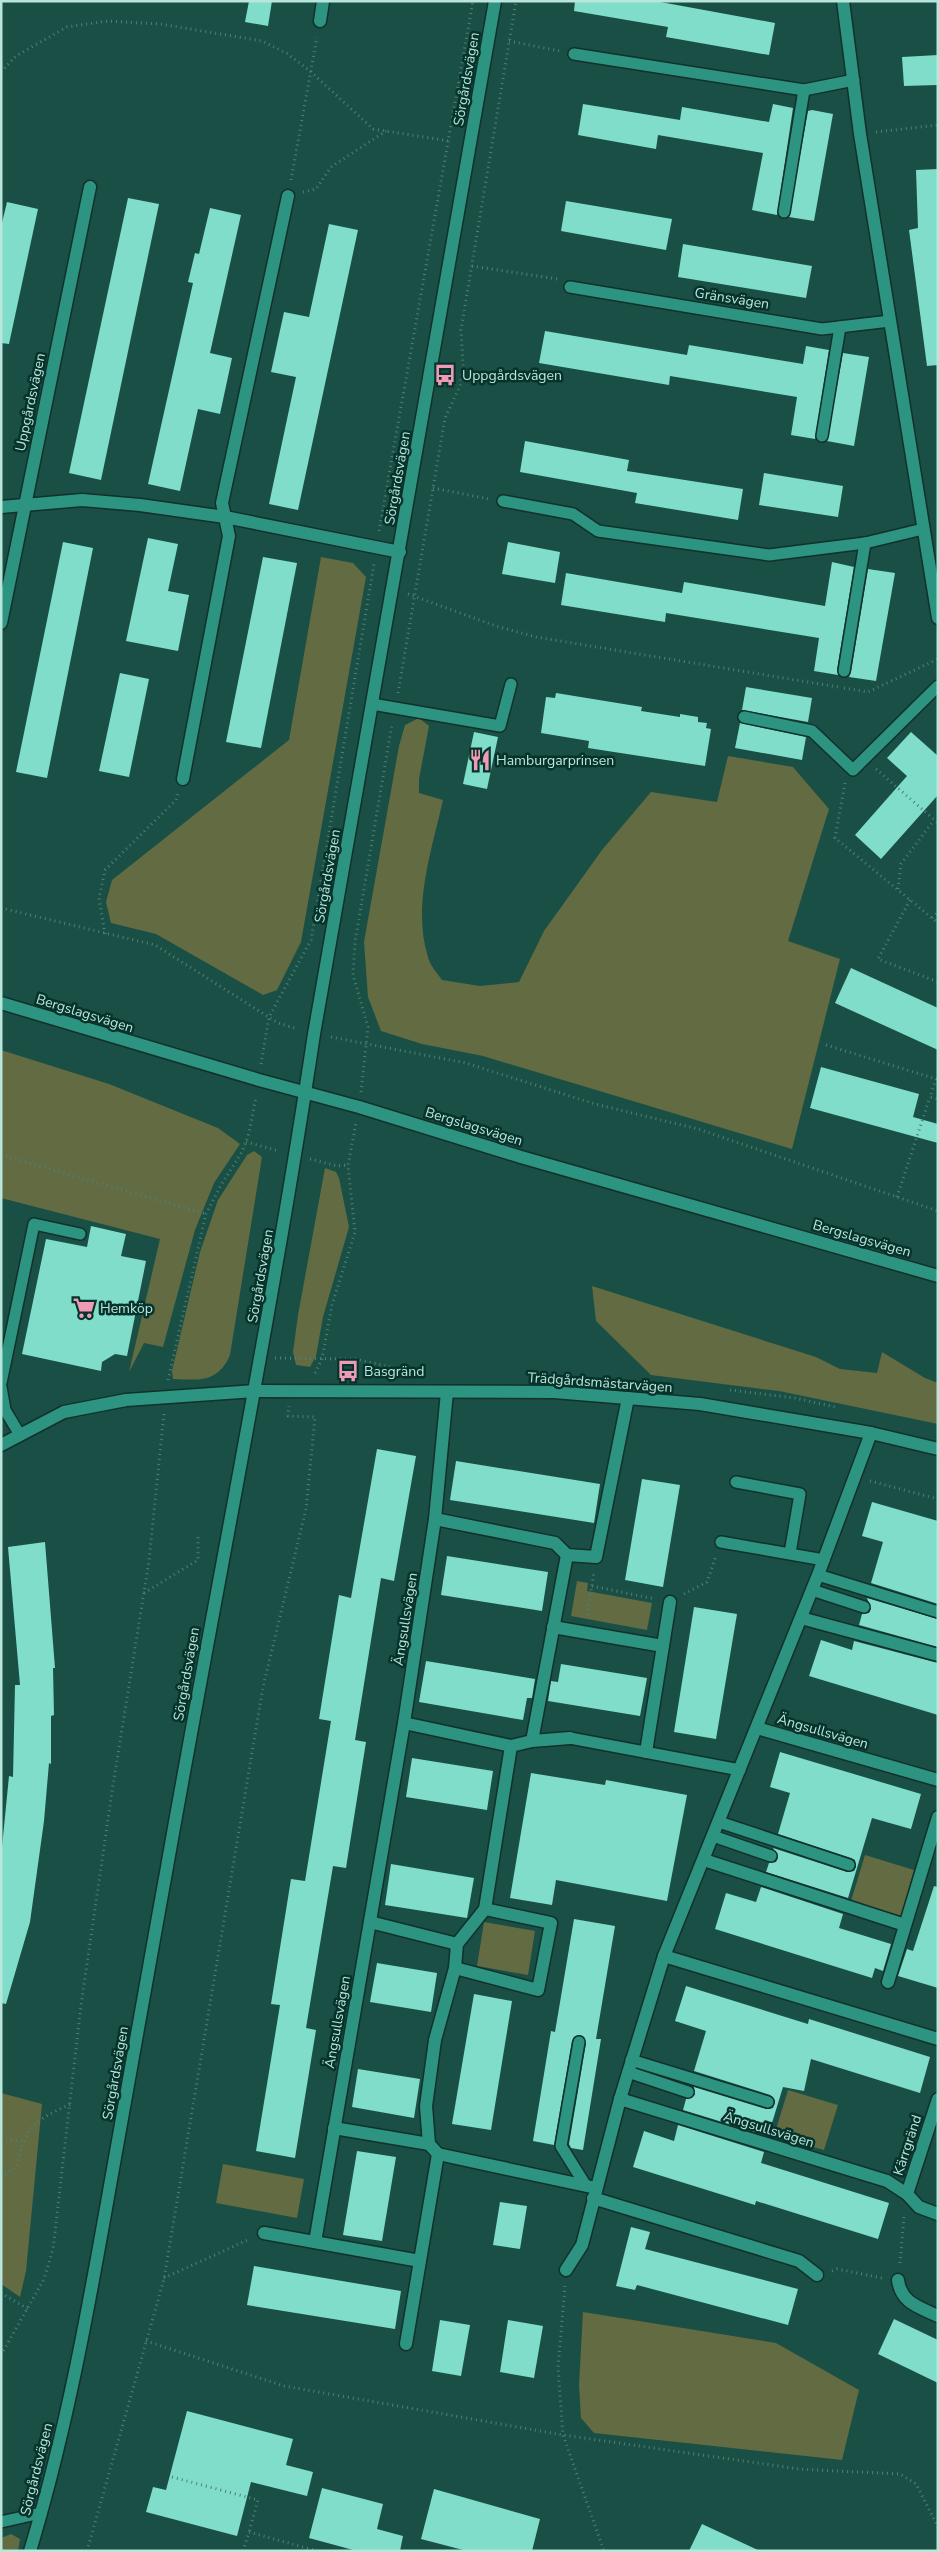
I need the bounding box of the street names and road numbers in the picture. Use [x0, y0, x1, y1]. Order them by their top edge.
street label: Sörgårdsvägen [449, 31, 484, 127]
street label: Gränsvägen [693, 283, 771, 314]
street label: Uppgårdsvägen [11, 351, 50, 453]
street label: Sörgårdsvägen [380, 430, 415, 526]
street label: Sörgårdsvägen [310, 828, 345, 924]
street label: Bergslagsvägen [34, 990, 136, 1037]
street label: Bergslagsvägen [423, 1103, 525, 1150]
street label: Bergslagsvägen [811, 1215, 913, 1262]
street label: Sörgårdsvägen [243, 1228, 278, 1324]
street label: Trädgårdsmästarvägen [527, 1368, 673, 1397]
street label: Ängsullsvägen [389, 1571, 422, 1667]
street label: Sörgårdsvägen [169, 1626, 204, 1722]
street label: Ängsullsvägen [775, 1709, 871, 1754]
street label: Ängsullsvägen [320, 1974, 355, 2070]
street label: Sörgårdsvägen [98, 2025, 133, 2121]
street label: Ängsullsvägen [721, 2107, 817, 2152]
street label: Kärrgränd [889, 2112, 926, 2178]
street label: Sörgårdsvägen [16, 2421, 57, 2517]

